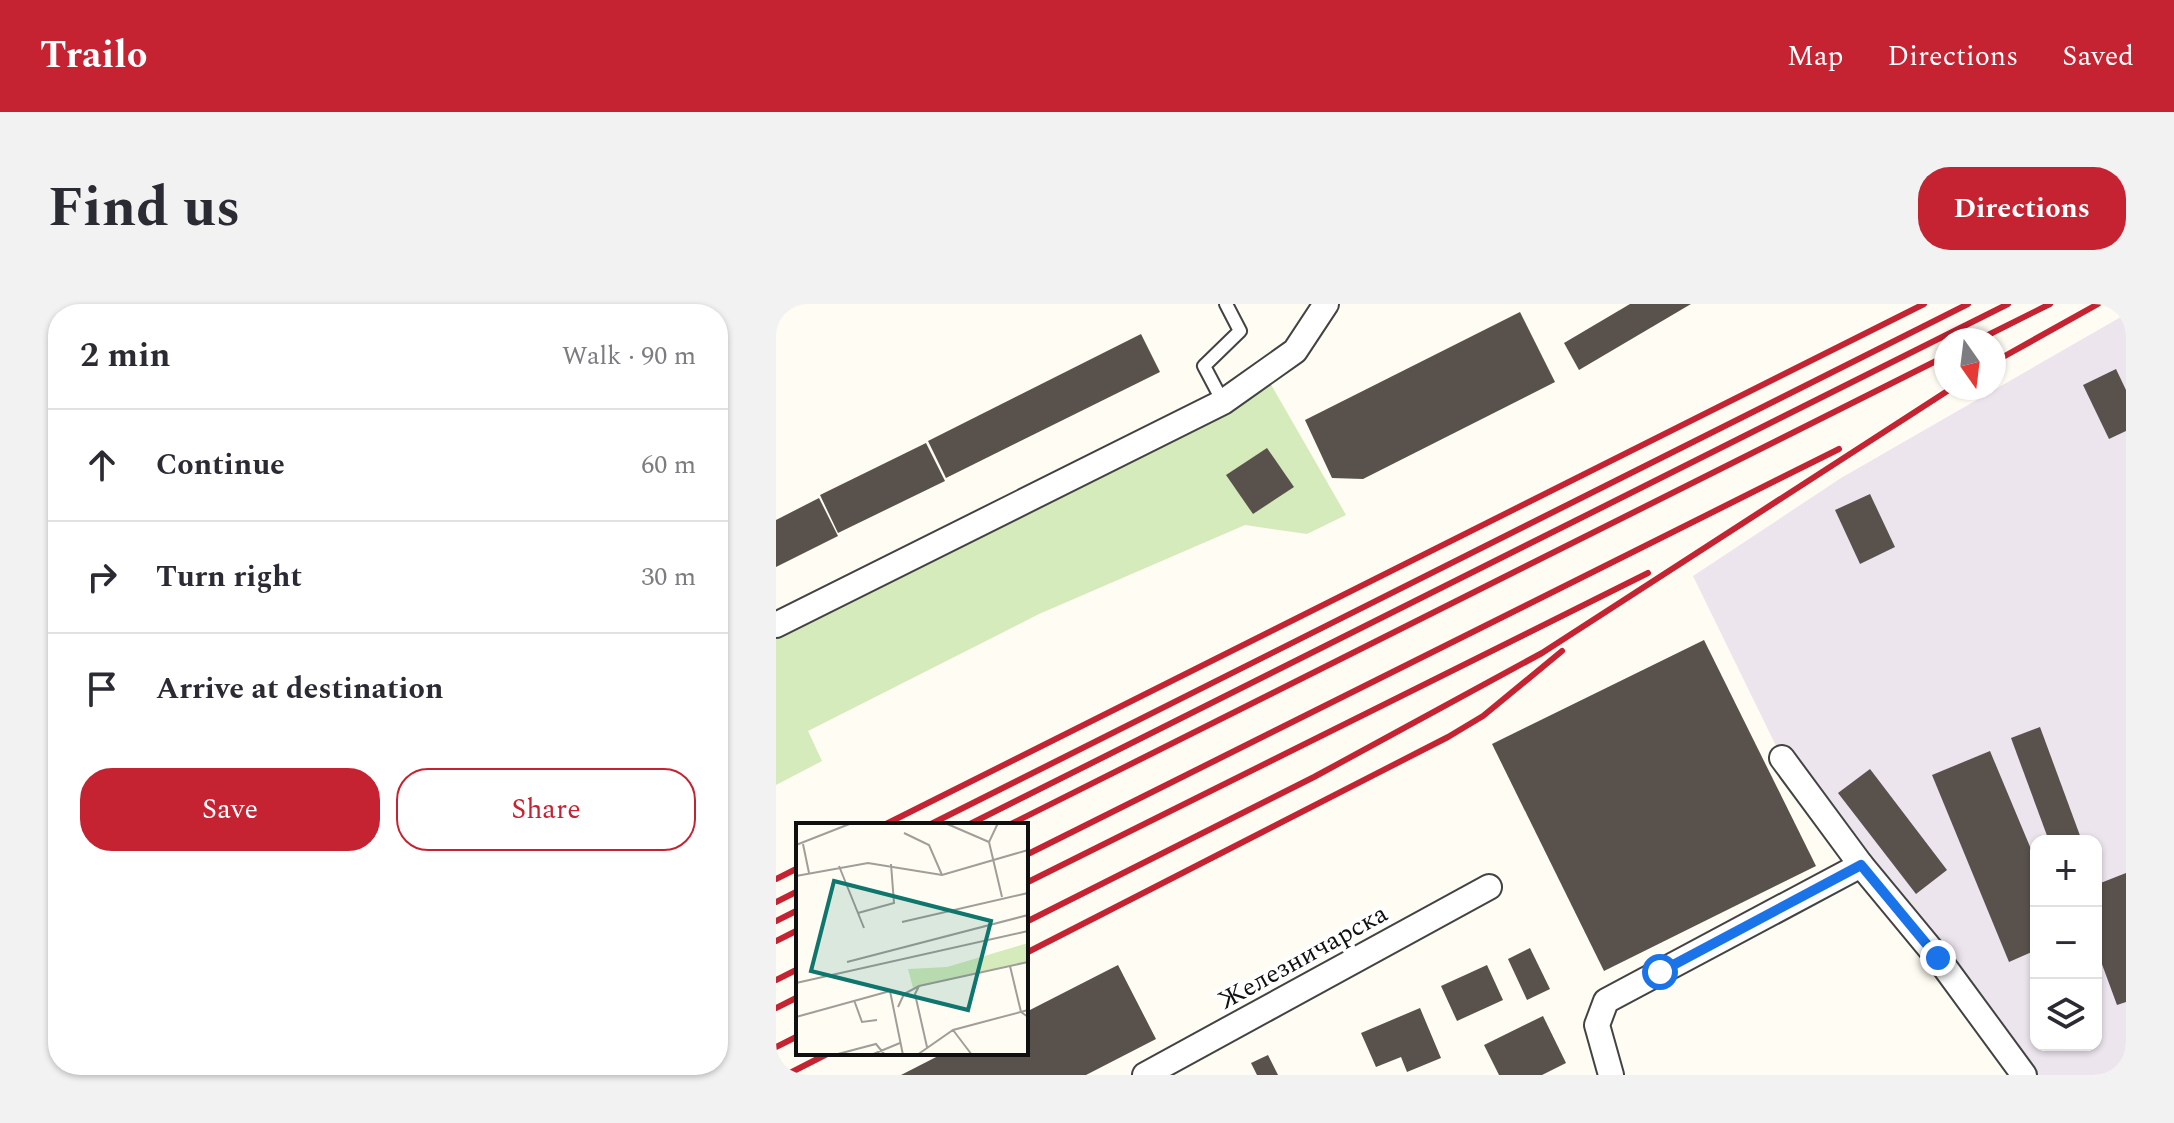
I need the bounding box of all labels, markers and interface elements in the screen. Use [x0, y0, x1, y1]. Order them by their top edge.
text: Trailo [40, 27, 147, 85]
text: Map [1787, 35, 1844, 78]
text: Directions [1888, 35, 2018, 78]
text: Saved [2062, 35, 2134, 78]
text: Find us [48, 166, 241, 251]
button: Directions [1918, 167, 2126, 250]
north arrow [1934, 328, 2006, 400]
text: 2 min [80, 330, 170, 382]
text: Walk · 90 m [562, 336, 696, 376]
text: Continue [156, 442, 285, 488]
icon: ahead [80, 443, 124, 487]
text: 60 m [641, 445, 696, 485]
text: Turn right [156, 554, 302, 600]
icon: right [80, 555, 124, 599]
text: 30 m [641, 557, 696, 597]
text: Arrive at destination [156, 666, 443, 712]
icon: arrive [80, 667, 124, 711]
button: Save [80, 768, 380, 851]
button: Share [396, 768, 696, 851]
inset map [796, 823, 1028, 1055]
map controls [2030, 835, 2102, 1051]
button: + [2030, 835, 2102, 907]
street label: Железничарска [1211, 894, 1395, 1020]
button: − [2030, 907, 2102, 979]
route end [1920, 940, 1956, 976]
route start [1642, 954, 1678, 990]
button: layers [2030, 979, 2102, 1051]

